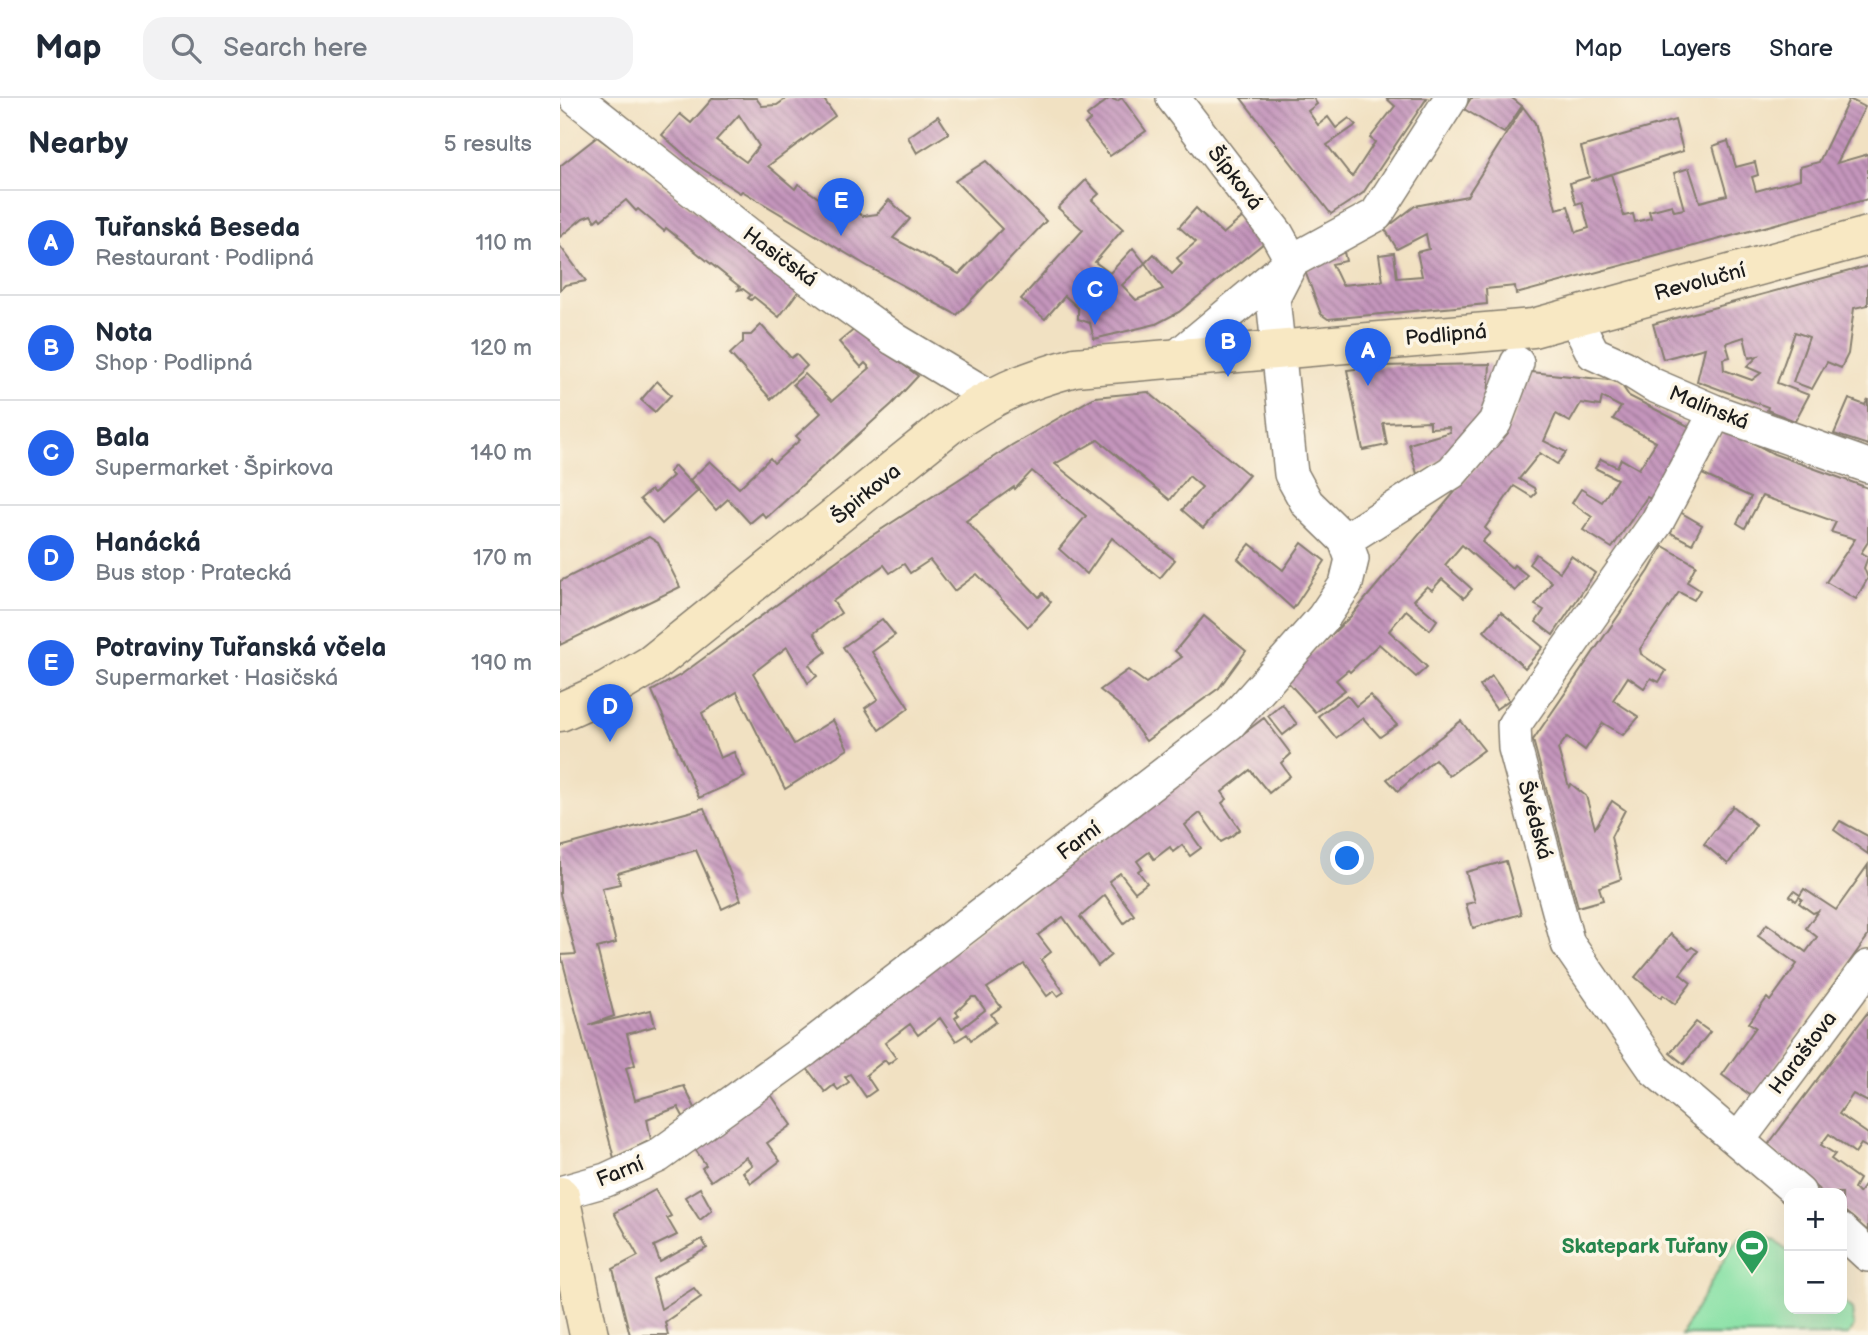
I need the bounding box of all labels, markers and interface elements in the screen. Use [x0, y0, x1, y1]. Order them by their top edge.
search box [143, 17, 633, 80]
text: Map [35, 28, 101, 68]
icon: search [167, 29, 205, 67]
text: Search here [223, 33, 367, 64]
text: Map [1574, 34, 1622, 63]
text: Layers [1660, 34, 1731, 63]
text: Share [1769, 34, 1833, 63]
text: Nearby [28, 126, 128, 162]
text: 5 results [444, 130, 532, 158]
street label: Šípková [1202, 141, 1268, 215]
pin: E [818, 178, 864, 236]
text: Tuřanská Beseda [95, 213, 300, 244]
street label: Hasičská [738, 222, 822, 292]
text: A [44, 229, 58, 257]
text: 110 m [475, 229, 532, 257]
text: Restaurant · Podlipná [95, 244, 314, 272]
street label: Revoluční [1652, 258, 1749, 306]
pin: C [1072, 267, 1118, 325]
text: Nota [95, 318, 153, 349]
pin: B [1205, 319, 1251, 377]
street label: Podlipná [1404, 319, 1488, 351]
pin: A [1345, 328, 1391, 386]
text: B [43, 334, 59, 362]
text: 120 m [471, 334, 532, 362]
text: Shop · Podlipná [95, 349, 253, 377]
street label: Malínská [1665, 381, 1753, 435]
text: Bala [95, 423, 150, 454]
text: C [43, 439, 59, 467]
text: 140 m [470, 439, 532, 467]
text: Supermarket · Špirkova [95, 454, 333, 482]
street label: Špirkova [826, 458, 906, 530]
text: Hanácká [95, 528, 201, 559]
text: D [43, 544, 59, 572]
text: 170 m [473, 544, 532, 572]
text: Bus stop · Pratecká [95, 559, 292, 587]
text: Potraviny Tuřanská včela [95, 633, 386, 664]
text: E [44, 649, 58, 677]
text: 190 m [471, 649, 532, 677]
text: Supermarket · Hasičská [95, 664, 338, 692]
pin: D [587, 684, 633, 742]
street label: Švédská [1512, 778, 1558, 862]
street label: Farní [1052, 816, 1107, 865]
your location [1330, 841, 1364, 875]
street label: Haraštova [1764, 1007, 1842, 1099]
street label: Farní [593, 1151, 648, 1193]
map controls [1784, 1188, 1847, 1314]
button: + [1784, 1188, 1847, 1251]
sports icon: Skatepark Tuřany [1733, 1227, 1771, 1276]
place label: Skatepark Tuřany [1562, 1234, 1728, 1259]
button: − [1784, 1251, 1847, 1314]

